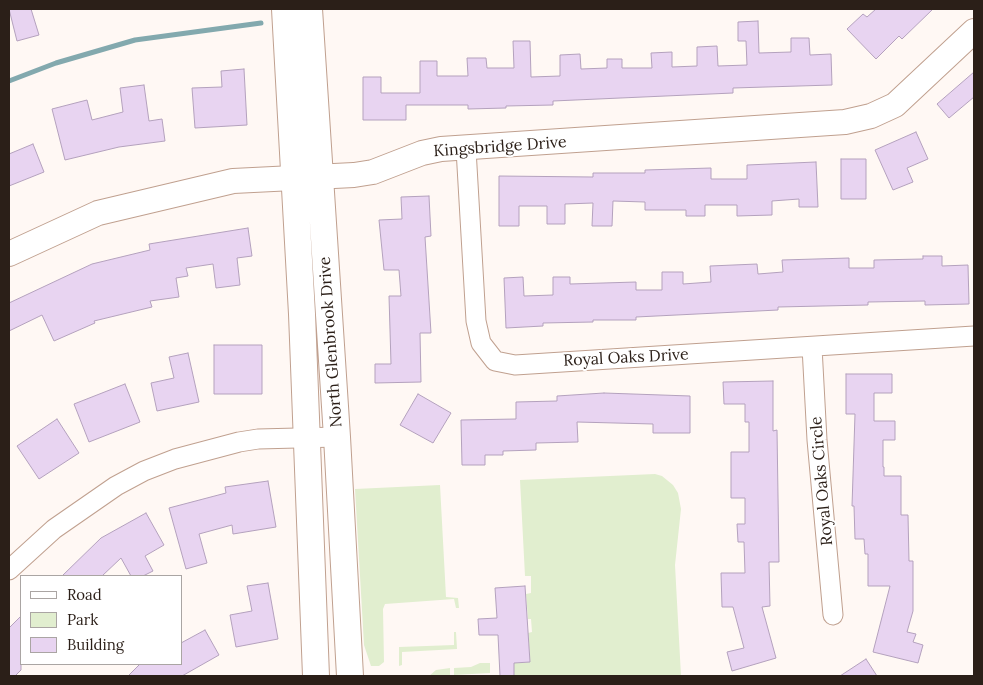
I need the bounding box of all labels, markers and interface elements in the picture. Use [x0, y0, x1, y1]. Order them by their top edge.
street label: Kingsbridge Drive [433, 133, 567, 161]
street label: North Glenbrook Drive [315, 256, 347, 428]
street label: Royal Oaks Drive [563, 345, 689, 371]
street label: Royal Oaks Circle [807, 416, 837, 546]
legend [20, 575, 182, 665]
text: Road [67, 585, 102, 604]
text: Park [67, 610, 98, 629]
text: Building [67, 635, 124, 654]

